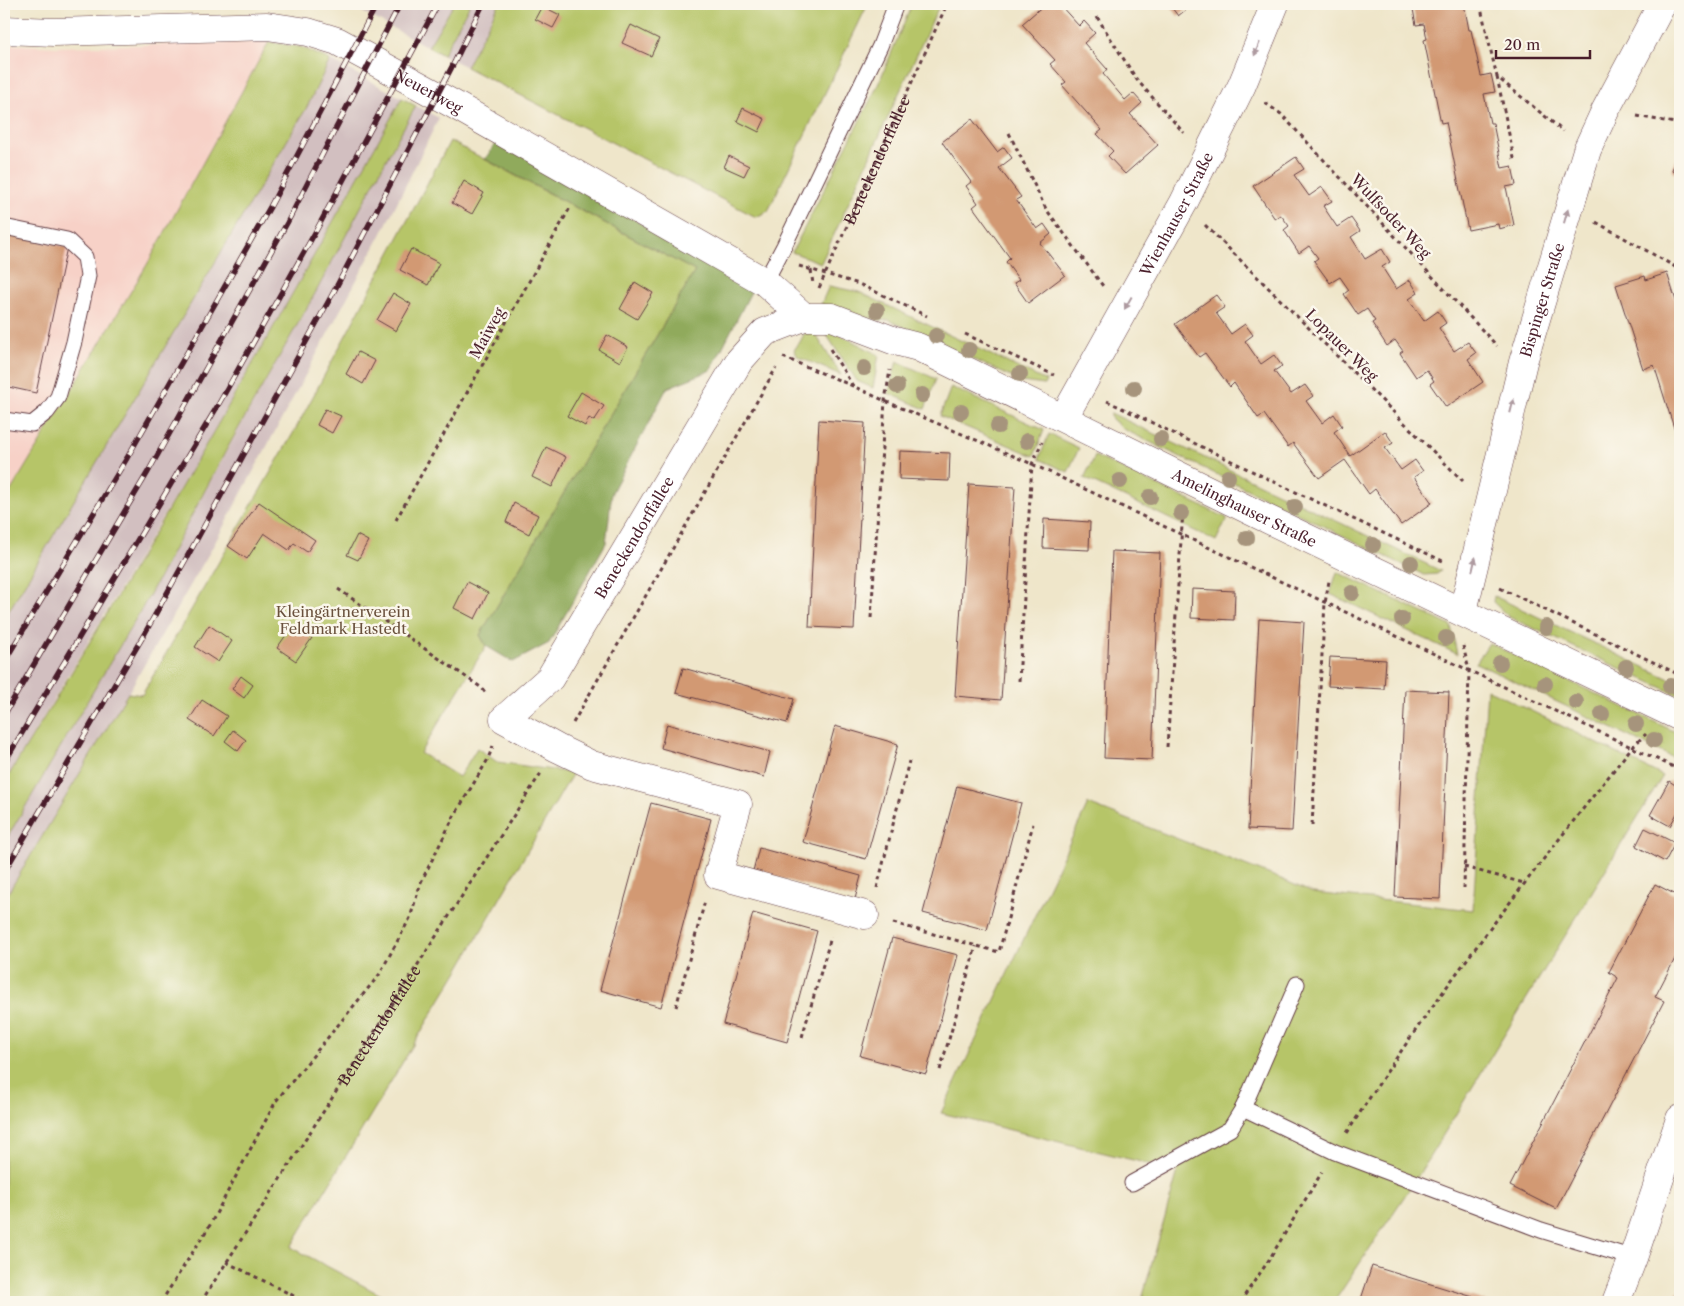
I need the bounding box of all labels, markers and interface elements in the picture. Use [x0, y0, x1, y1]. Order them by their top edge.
scale bar [1496, 28, 1590, 60]
text: 20 m [1504, 35, 1540, 54]
one-way arrow [1253, 42, 1261, 57]
street label: Neuenweg [391, 64, 466, 117]
street label: Beneckendorffallee [839, 93, 914, 228]
street label: Wienhauser Straße [1135, 149, 1217, 280]
street label: Wulfsoder Weg [1346, 169, 1435, 262]
one-way arrow [1563, 208, 1571, 223]
street label: Bispinger Straße [1516, 240, 1568, 359]
one-way arrow [1123, 296, 1132, 309]
street label: Maiweg [465, 304, 509, 362]
street label: Lopauer Weg [1302, 305, 1382, 385]
one-way arrow [1508, 398, 1516, 413]
street label: Amelinghauser Straße [1168, 464, 1320, 551]
street label: Beneckendorffallee [590, 473, 678, 602]
one-way arrow [1470, 556, 1478, 571]
park label: Kleingärtnerverein Feldmark Hastedt [276, 602, 411, 638]
street label: Beneckendorffallee [333, 962, 424, 1089]

